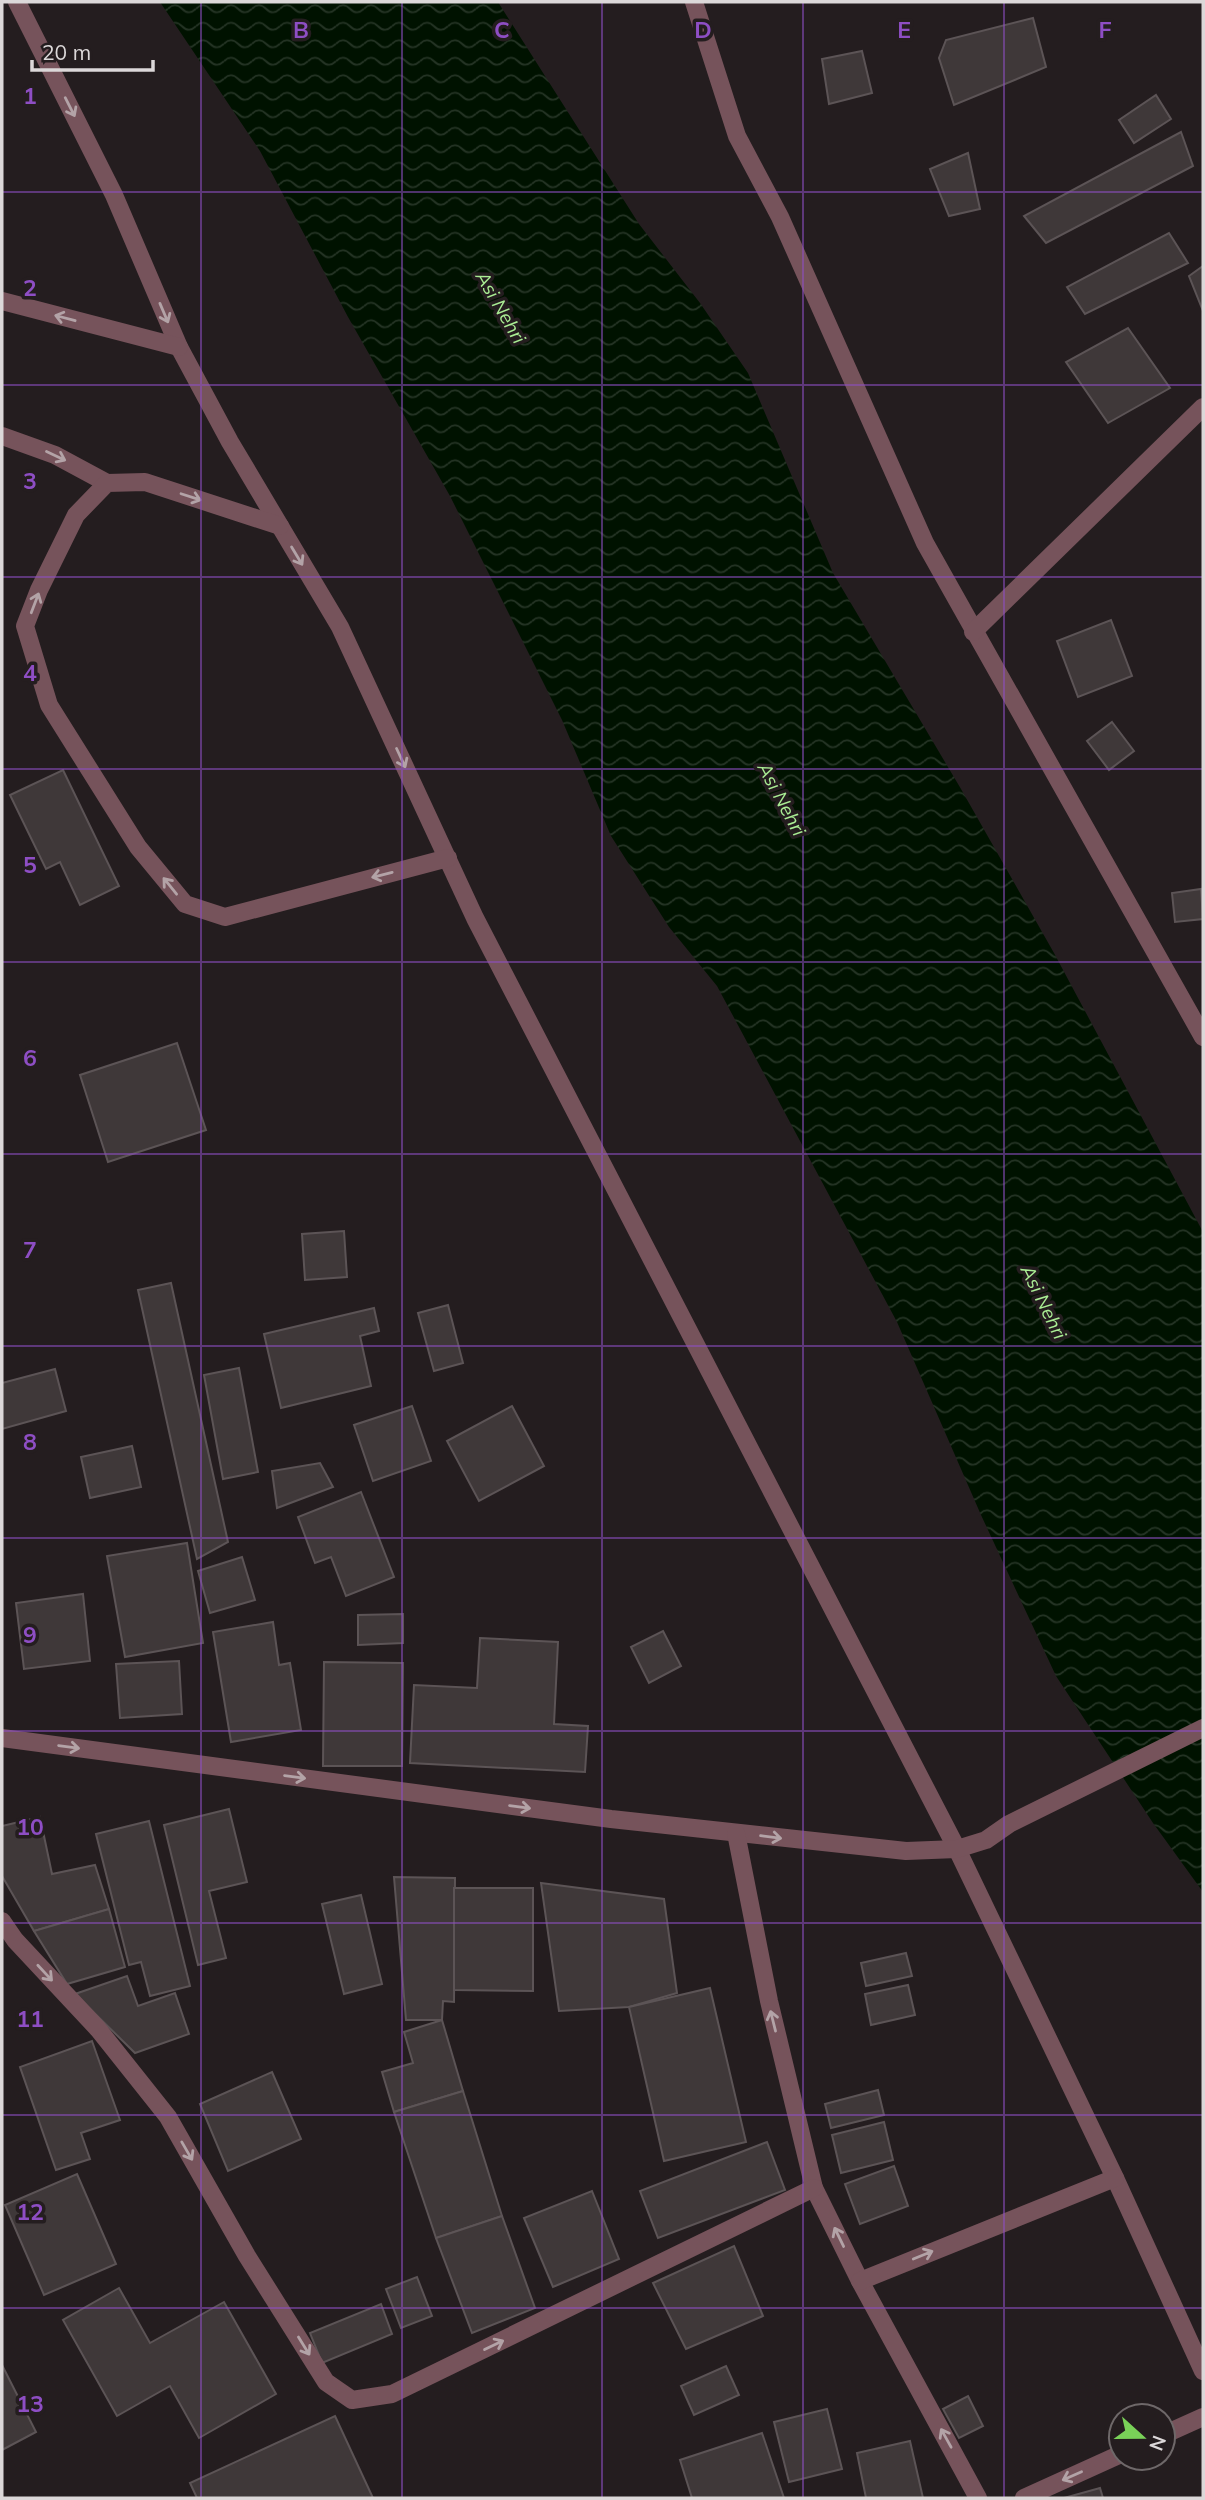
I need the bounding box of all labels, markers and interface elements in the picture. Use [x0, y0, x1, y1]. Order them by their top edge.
text: B [293, 15, 309, 44]
text: C [494, 15, 510, 44]
text: D [694, 15, 712, 44]
text: E [897, 15, 911, 44]
text: F [1098, 15, 1112, 44]
scale bar [32, 28, 152, 72]
text: 20 m [42, 39, 91, 65]
text: 1 [23, 81, 37, 110]
one-way arrow [63, 96, 77, 117]
water label: Asi Nehri [470, 266, 532, 348]
text: 2 [23, 273, 37, 302]
one-way arrow [158, 302, 171, 324]
one-way arrow [54, 311, 77, 324]
one-way arrow [45, 450, 66, 464]
text: 3 [23, 466, 37, 495]
one-way arrow [179, 492, 201, 504]
one-way arrow [291, 545, 305, 565]
one-way arrow [29, 592, 42, 614]
text: 4 [23, 658, 37, 687]
one-way arrow [395, 747, 408, 768]
water label: Asi Nehri [752, 757, 812, 840]
text: 5 [23, 850, 37, 879]
one-way arrow [371, 870, 393, 883]
one-way arrow [163, 877, 178, 895]
text: 6 [23, 1043, 37, 1072]
text: 7 [23, 1235, 37, 1264]
water label: Asi Nehri [1015, 1260, 1072, 1344]
text: 8 [23, 1427, 37, 1456]
text: 9 [23, 1620, 37, 1649]
one-way arrow [58, 1741, 80, 1754]
one-way arrow [283, 1771, 306, 1784]
one-way arrow [509, 1801, 531, 1814]
text: 10 [16, 1812, 44, 1841]
one-way arrow [759, 1831, 781, 1844]
one-way arrow [37, 1964, 54, 1981]
text: 11 [16, 2004, 44, 2033]
one-way arrow [766, 2010, 780, 2033]
one-way arrow [180, 2140, 194, 2160]
text: 12 [16, 2197, 44, 2226]
one-way arrow [832, 2227, 846, 2248]
one-way arrow [912, 2248, 933, 2261]
one-way arrow [297, 2335, 311, 2355]
one-way arrow [483, 2337, 504, 2351]
text: 13 [16, 2389, 44, 2418]
north arrow [1107, 2402, 1177, 2472]
one-way arrow [939, 2429, 953, 2449]
text: N [1144, 2432, 1172, 2454]
one-way arrow [1062, 2470, 1084, 2483]

